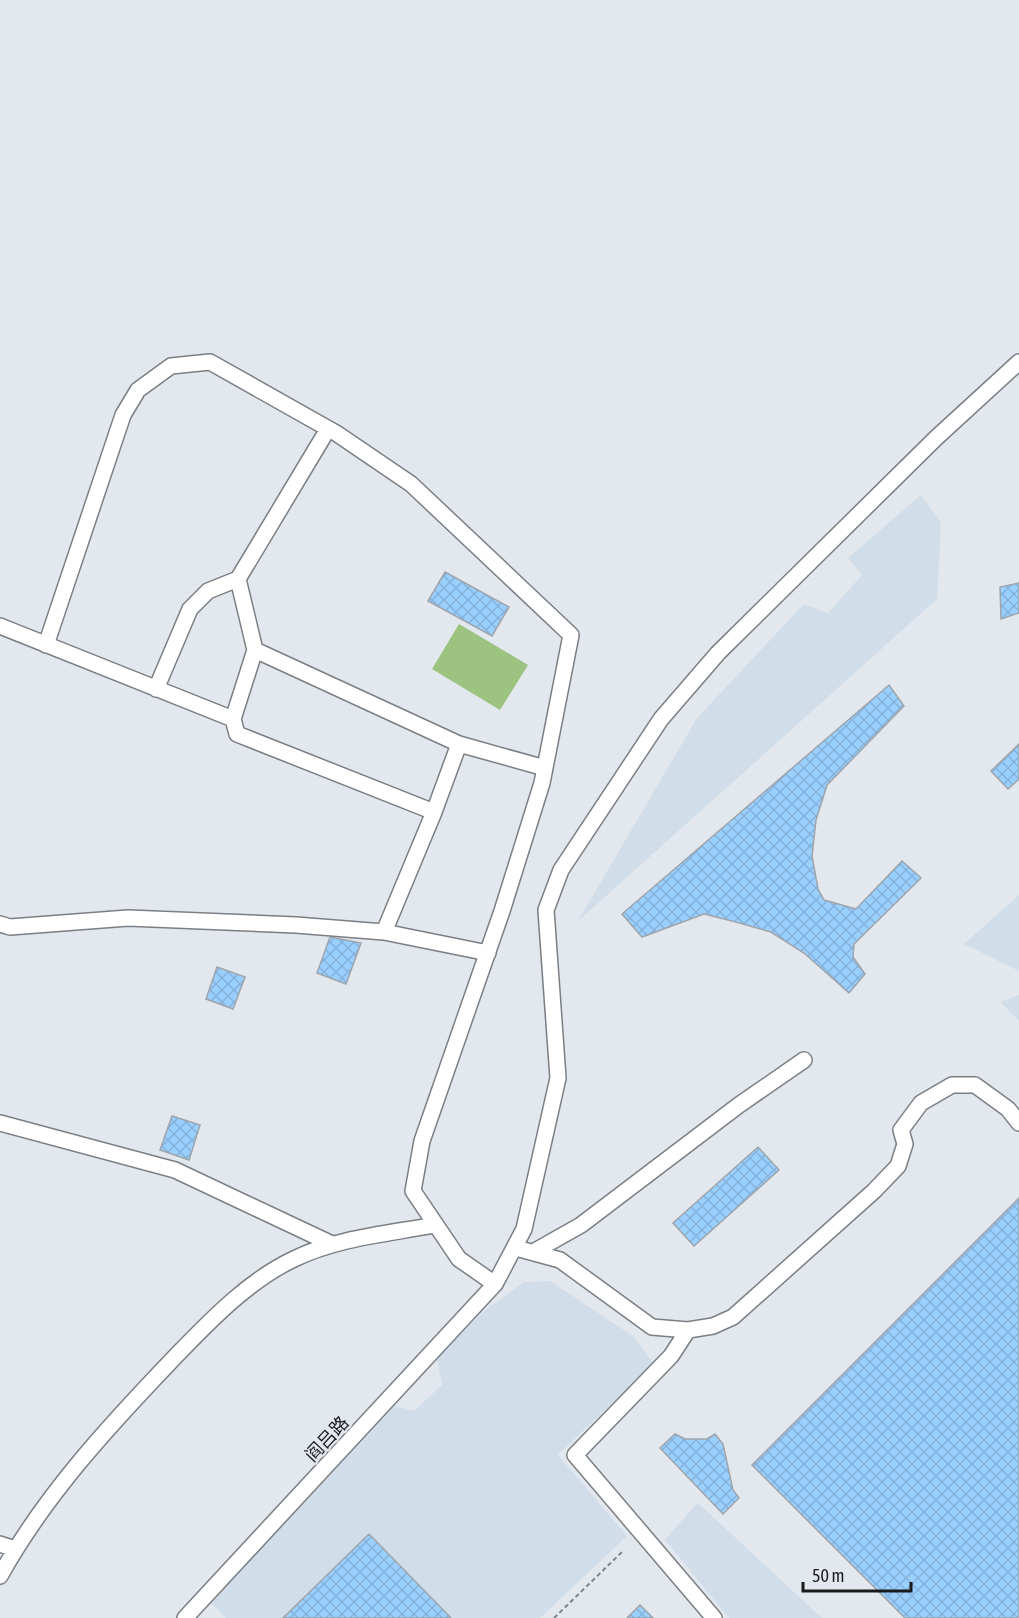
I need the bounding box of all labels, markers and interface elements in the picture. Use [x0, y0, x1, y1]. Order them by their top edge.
street label: 阎吕路 [301, 1412, 353, 1466]
scale bar [803, 1555, 911, 1593]
text: 50 m [812, 1565, 844, 1586]

